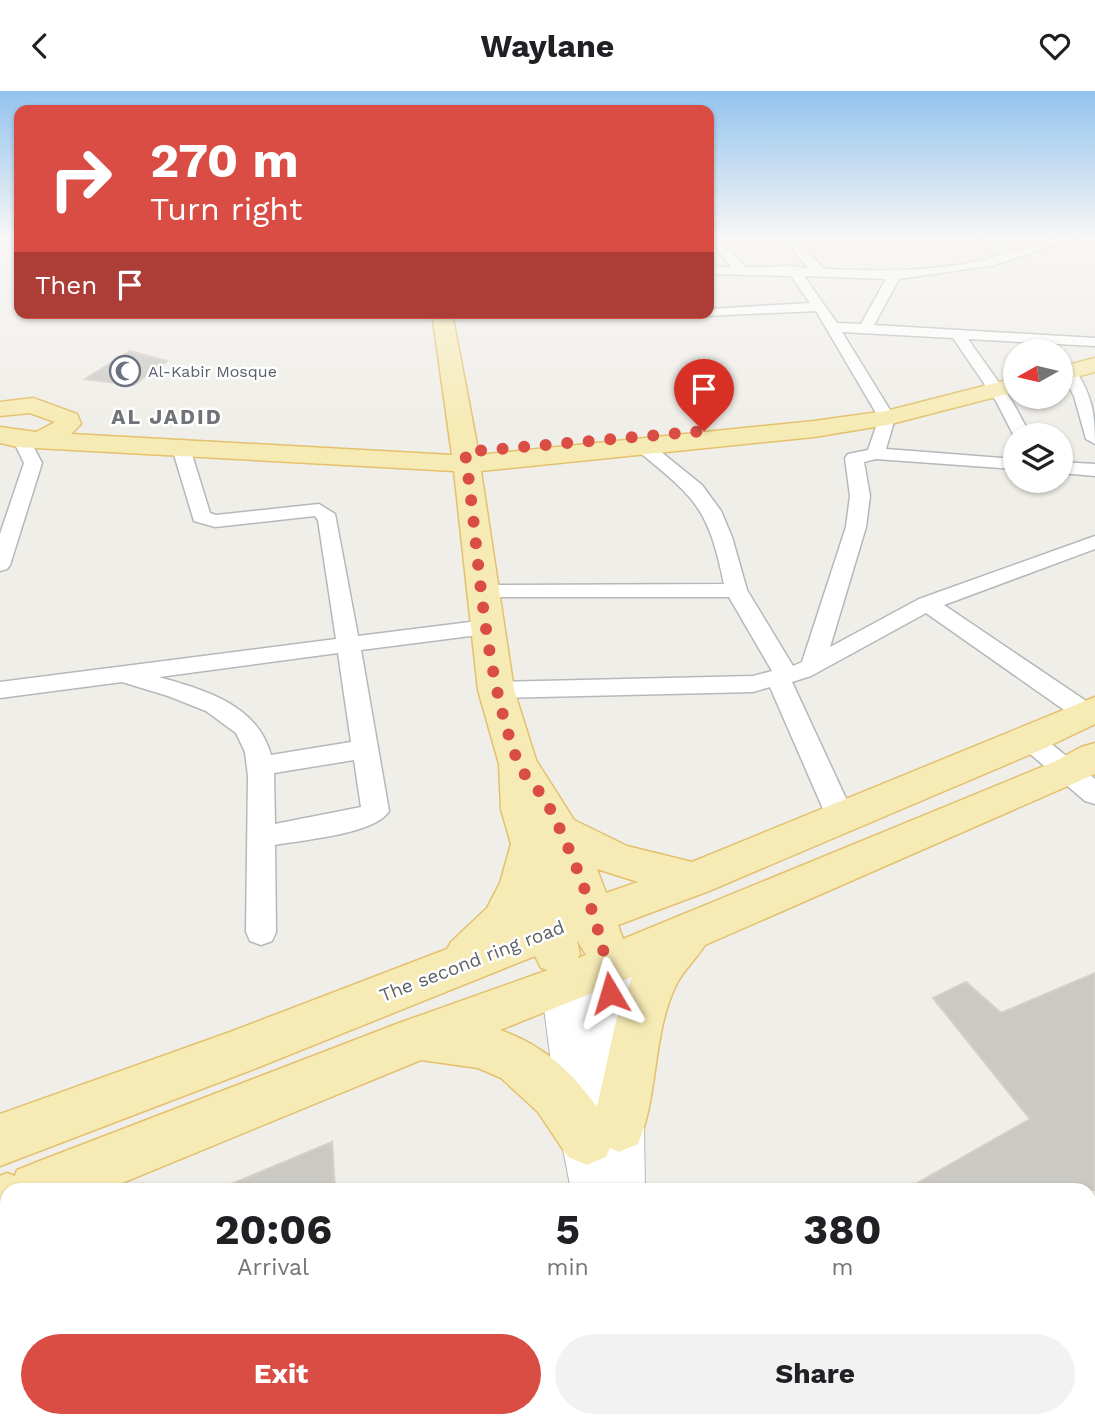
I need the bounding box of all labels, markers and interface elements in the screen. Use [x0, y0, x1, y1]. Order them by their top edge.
icon: back [21, 27, 59, 65]
text: Waylane [481, 27, 614, 65]
icon: heart [1036, 27, 1074, 65]
text: 270 m [150, 131, 299, 189]
icon: right [35, 133, 126, 224]
text: Turn right [150, 190, 302, 228]
icon: arrive [111, 266, 149, 304]
text: Then [35, 270, 97, 300]
north arrow [1003, 339, 1073, 409]
map controls [1003, 339, 1073, 493]
mosque icon: Al-Kabir Mosque [108, 354, 142, 388]
pin [674, 359, 734, 431]
place label: Al-Kabir Mosque [148, 362, 277, 381]
icon: arrive [685, 370, 723, 408]
district label: AL JADID [111, 404, 223, 429]
button: layers [1003, 423, 1073, 493]
street label: The second ring road [376, 915, 568, 1007]
position arrow [573, 956, 647, 1030]
text: 20:06 [214, 1205, 332, 1254]
text: 5 [555, 1205, 580, 1254]
text: 380 [803, 1205, 882, 1254]
text: Arrival [237, 1254, 309, 1281]
text: min [547, 1254, 589, 1281]
text: m [831, 1254, 853, 1281]
button: Exit [21, 1334, 541, 1414]
button: Share [555, 1334, 1075, 1414]

